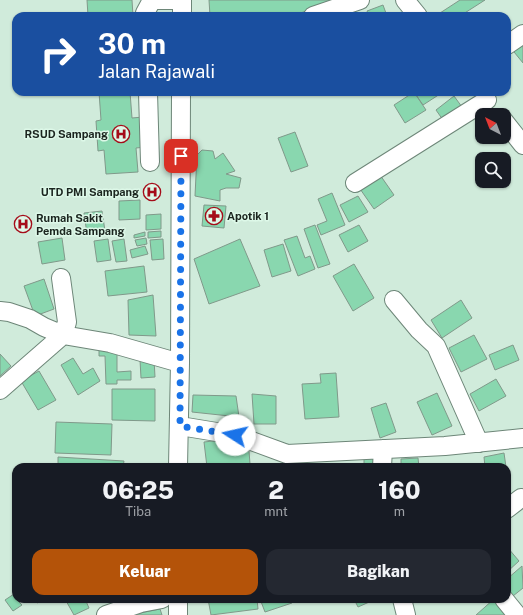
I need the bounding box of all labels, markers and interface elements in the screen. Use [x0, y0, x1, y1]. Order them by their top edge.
text: 30 m [98, 27, 166, 60]
icon: right [32, 28, 84, 80]
text: Jalan Rajawali [98, 61, 215, 82]
north arrow [475, 108, 511, 144]
map controls [475, 108, 511, 188]
hospital icon: RSUD Sampang [111, 124, 131, 144]
place label: RSUD Sampang [25, 128, 108, 140]
pin [164, 139, 198, 173]
icon: arrive [170, 145, 192, 167]
button: search [475, 152, 511, 188]
hospital icon: UTD PMI Sampang [142, 182, 162, 202]
place label: UTD PMI Sampang [41, 186, 139, 198]
pharmacy icon: Apotik 1 [204, 206, 224, 226]
place label: Apotik 1 [227, 210, 269, 222]
place label: Rumah Sakit Pemda Sampang [36, 212, 125, 237]
hospital icon: Rumah Sakit Pemda Sampang [13, 214, 33, 234]
position arrow [214, 414, 256, 456]
text: 06:25 [102, 476, 174, 504]
text: 2 [268, 476, 284, 504]
text: 160 [378, 476, 421, 504]
text: Tiba [125, 504, 151, 519]
text: mnt [264, 504, 288, 519]
text: m [394, 504, 405, 519]
button: Keluar [32, 549, 258, 595]
button: Bagikan [266, 549, 491, 595]

